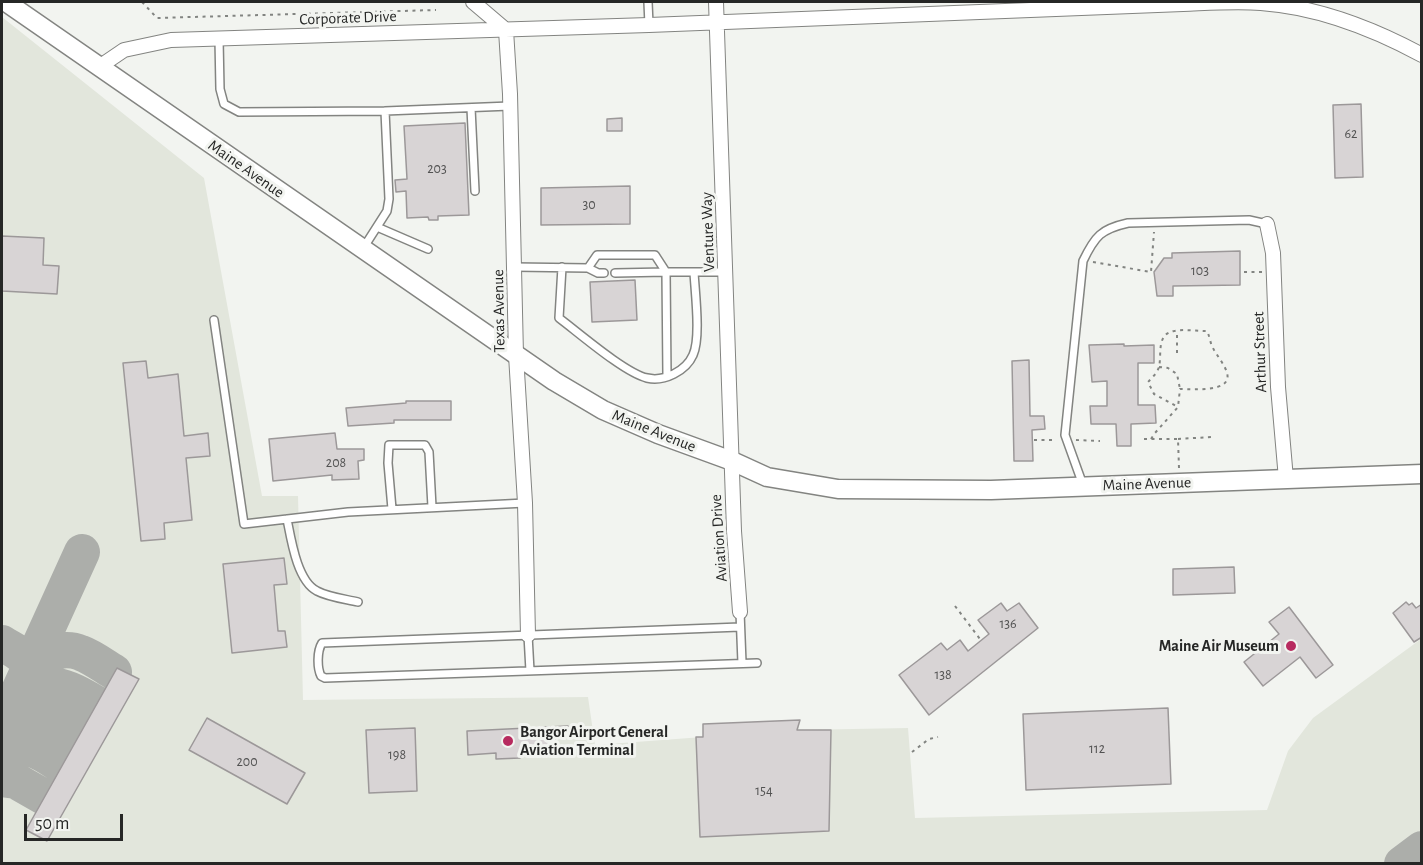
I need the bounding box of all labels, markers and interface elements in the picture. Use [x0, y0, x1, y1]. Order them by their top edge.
street label: Corporate Drive [299, 7, 397, 29]
house number: 62 [1345, 126, 1357, 142]
street label: Maine Avenue [204, 136, 288, 202]
house number: 203 [427, 161, 447, 177]
street label: Venture Way [697, 192, 719, 272]
house number: 30 [582, 197, 596, 213]
house number: 103 [1191, 263, 1209, 279]
street label: Texas Avenue [489, 269, 509, 353]
street label: Arthur Street [1249, 311, 1271, 393]
street label: Maine Avenue [609, 405, 699, 457]
house number: 208 [326, 455, 346, 471]
street label: Maine Avenue [1102, 473, 1192, 495]
street label: Aviation Drive [706, 494, 732, 582]
house number: 136 [999, 616, 1017, 632]
place label: Maine Air Museum [1159, 636, 1279, 656]
marker: Maine Air Museum [1284, 639, 1298, 653]
house number: 138 [934, 667, 952, 683]
place label: Bangor Airport General Aviation Terminal [520, 722, 668, 760]
marker: Bangor Airport General Aviation Terminal [501, 734, 515, 748]
house number: 112 [1089, 741, 1105, 757]
house number: 198 [388, 747, 406, 763]
house number: 200 [236, 754, 258, 770]
house number: 154 [755, 783, 773, 799]
scale bar [27, 802, 126, 840]
text: 50 m [35, 815, 69, 833]

